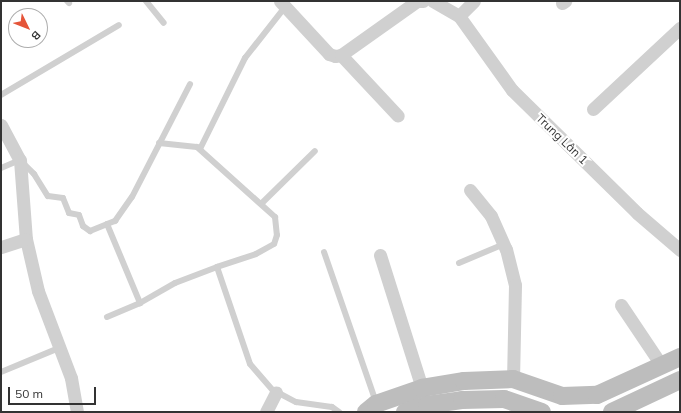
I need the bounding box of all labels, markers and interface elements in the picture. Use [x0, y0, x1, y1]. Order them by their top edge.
north arrow [8, 8, 48, 48]
text: B [28, 28, 44, 43]
street label: Trung Lân 1 [533, 111, 591, 167]
scale bar [10, 379, 98, 405]
text: 50 m [15, 386, 43, 401]

